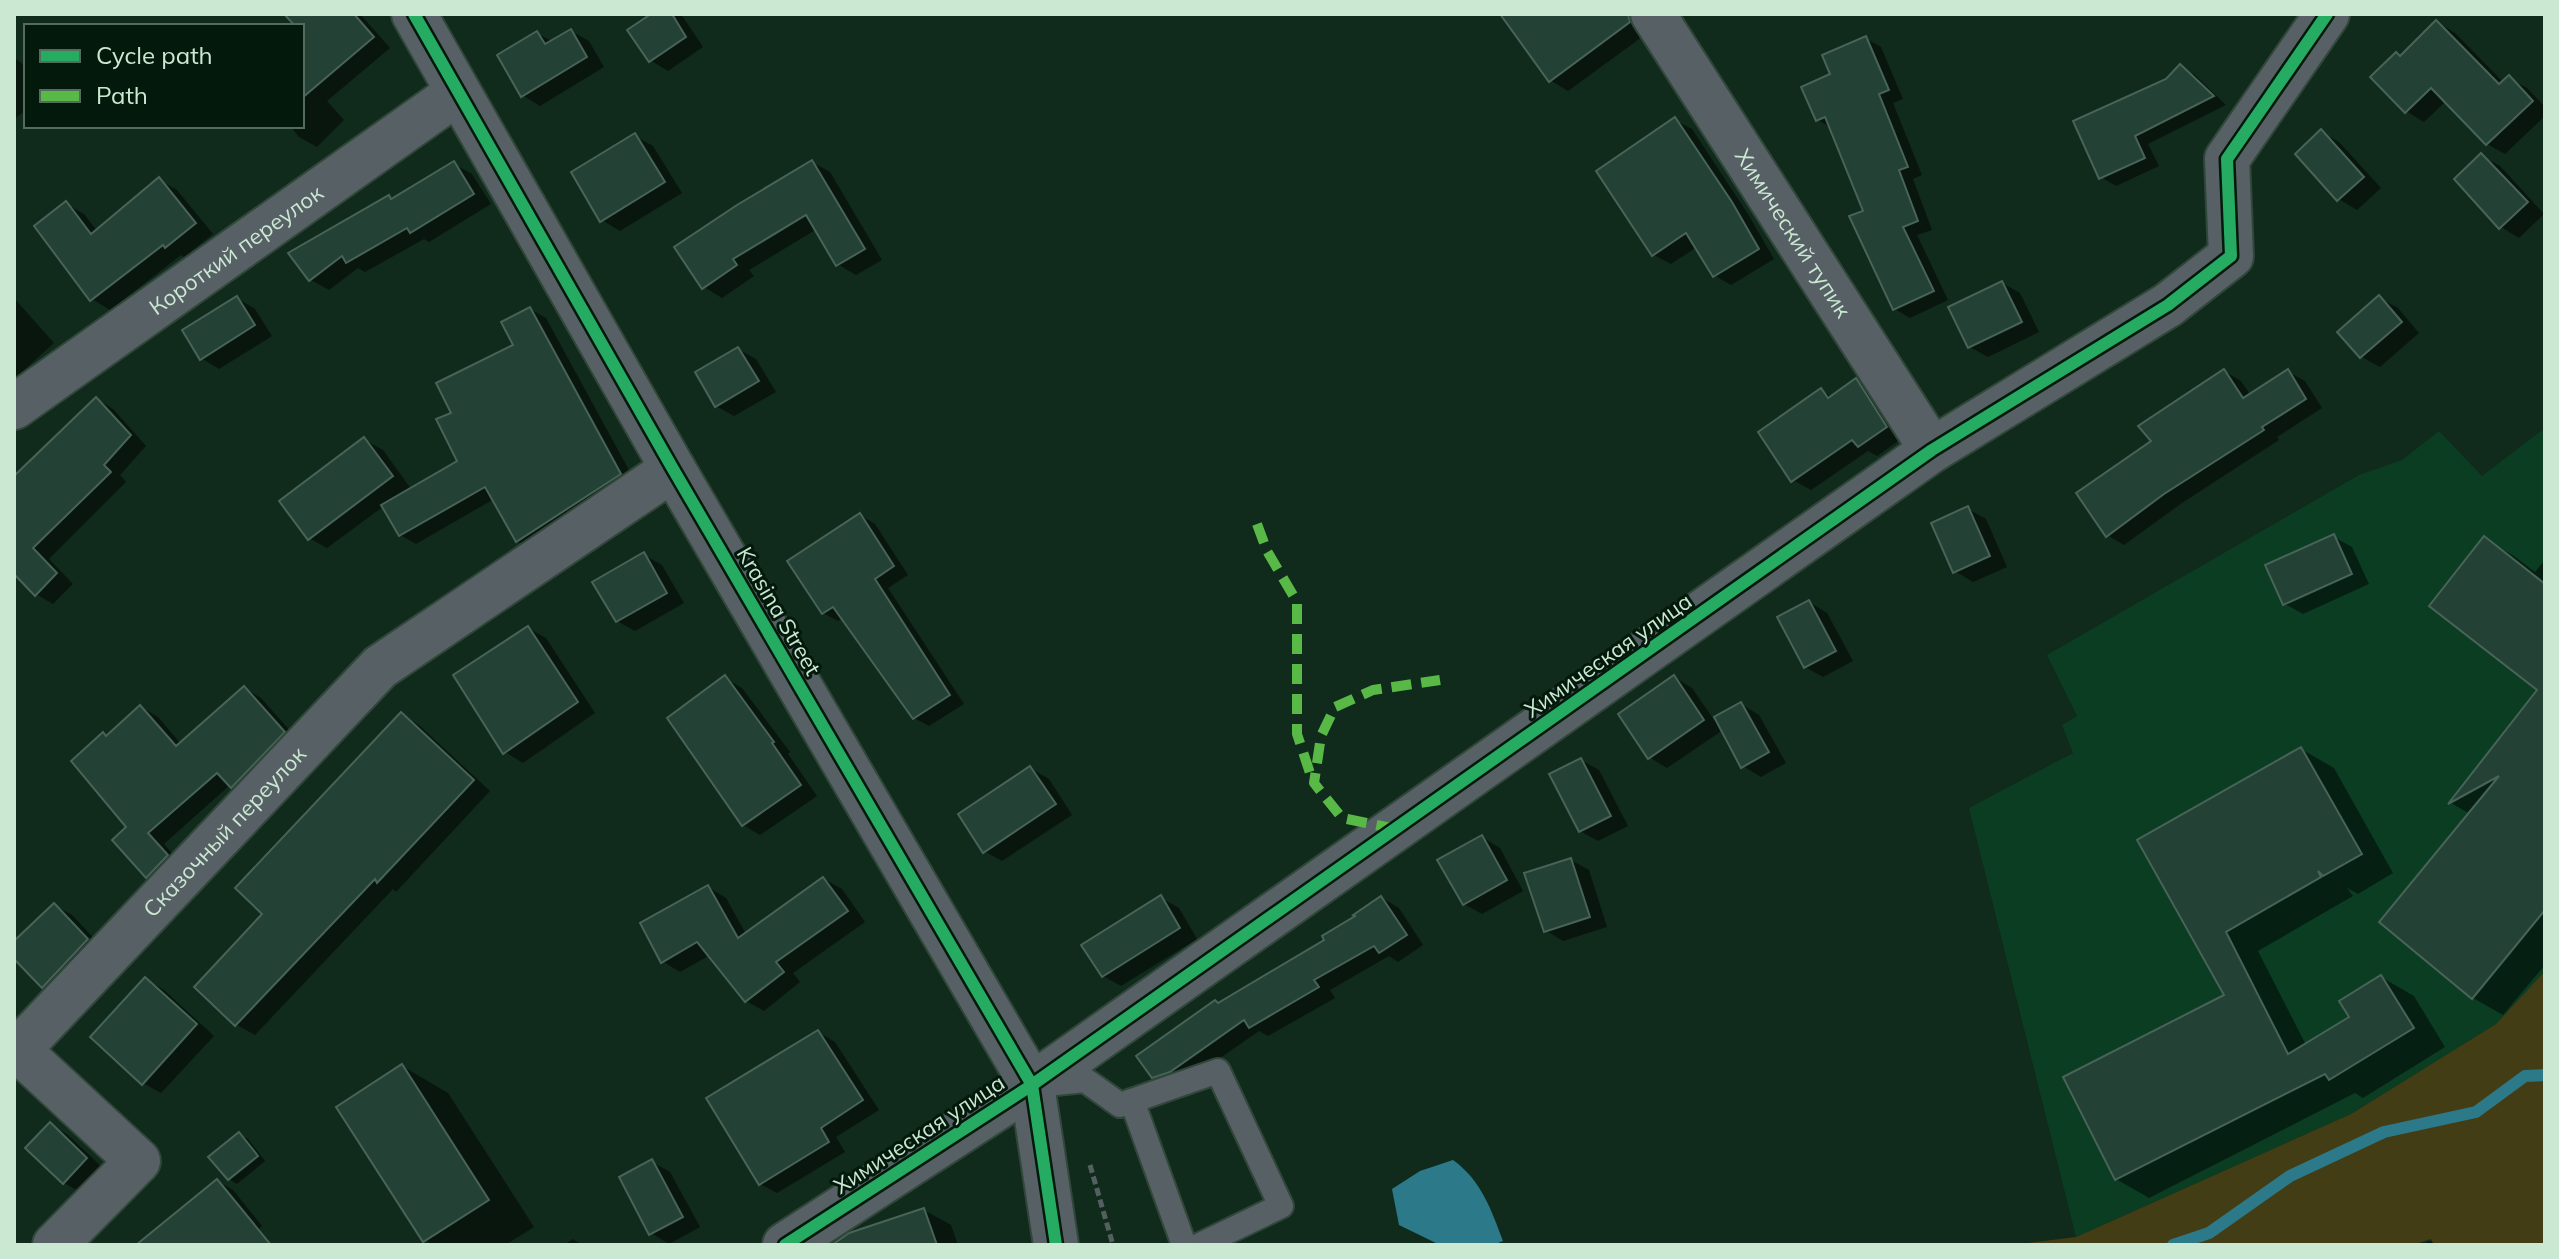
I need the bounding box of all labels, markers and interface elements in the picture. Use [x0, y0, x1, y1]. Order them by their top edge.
legend [24, 24, 304, 128]
text: Cycle path [96, 40, 213, 70]
text: Path [96, 80, 148, 110]
street label: Химический тупик [1729, 143, 1858, 323]
street label: Короткий переулок [143, 178, 328, 321]
street label: Krasina Street [731, 542, 827, 681]
street label: Химическая улица [1519, 587, 1697, 723]
street label: Сказочный переулок [137, 740, 312, 923]
street label: Химическая улица [828, 1068, 1010, 1200]

